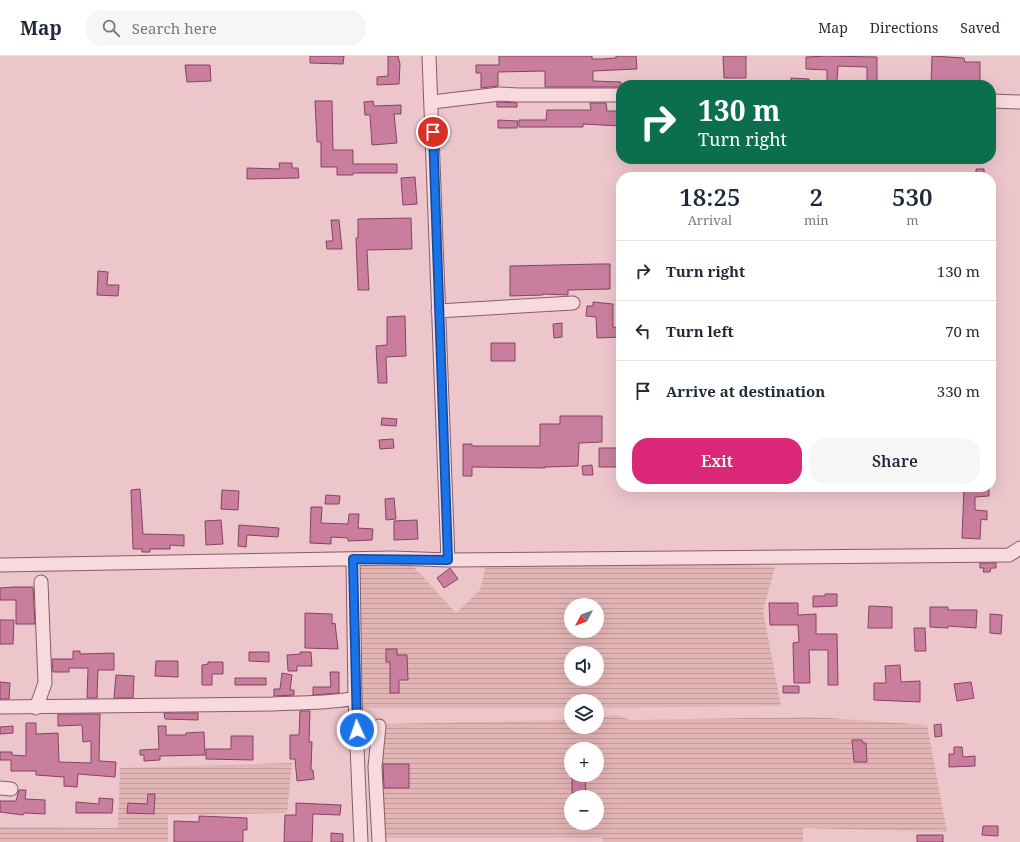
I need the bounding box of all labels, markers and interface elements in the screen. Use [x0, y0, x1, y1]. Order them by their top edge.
search box [86, 10, 366, 46]
text: Map [20, 15, 62, 41]
icon: search [100, 17, 122, 39]
text: Search here [132, 18, 217, 38]
text: Map [818, 18, 848, 37]
text: Directions [870, 18, 938, 37]
text: Saved [960, 18, 1000, 37]
text: 130 m [698, 91, 780, 129]
icon: right [632, 96, 684, 148]
pin [416, 115, 450, 149]
icon: arrive [422, 121, 444, 143]
text: Turn right [698, 127, 787, 151]
text: 18:25 [679, 180, 741, 213]
text: 2 [810, 180, 823, 213]
text: 530 [892, 180, 933, 213]
text: Arrival [688, 211, 732, 229]
text: min [804, 211, 829, 229]
text: m [906, 211, 918, 229]
icon: right [632, 260, 654, 282]
text: Turn right [666, 261, 745, 281]
text: 130 m [937, 261, 980, 281]
icon: left [632, 320, 654, 342]
text: Turn left [666, 321, 734, 341]
text: 70 m [945, 321, 980, 341]
icon: arrive [632, 380, 654, 402]
text: Arrive at destination [666, 381, 825, 401]
text: 330 m [937, 381, 980, 401]
button: Exit [632, 438, 802, 484]
button: Share [810, 438, 980, 484]
north arrow [564, 598, 604, 638]
map controls [564, 598, 604, 830]
button: sound [564, 646, 604, 686]
button: layers [564, 694, 604, 734]
position arrow [336, 709, 378, 751]
button: + [564, 742, 604, 782]
button: − [564, 790, 604, 830]

